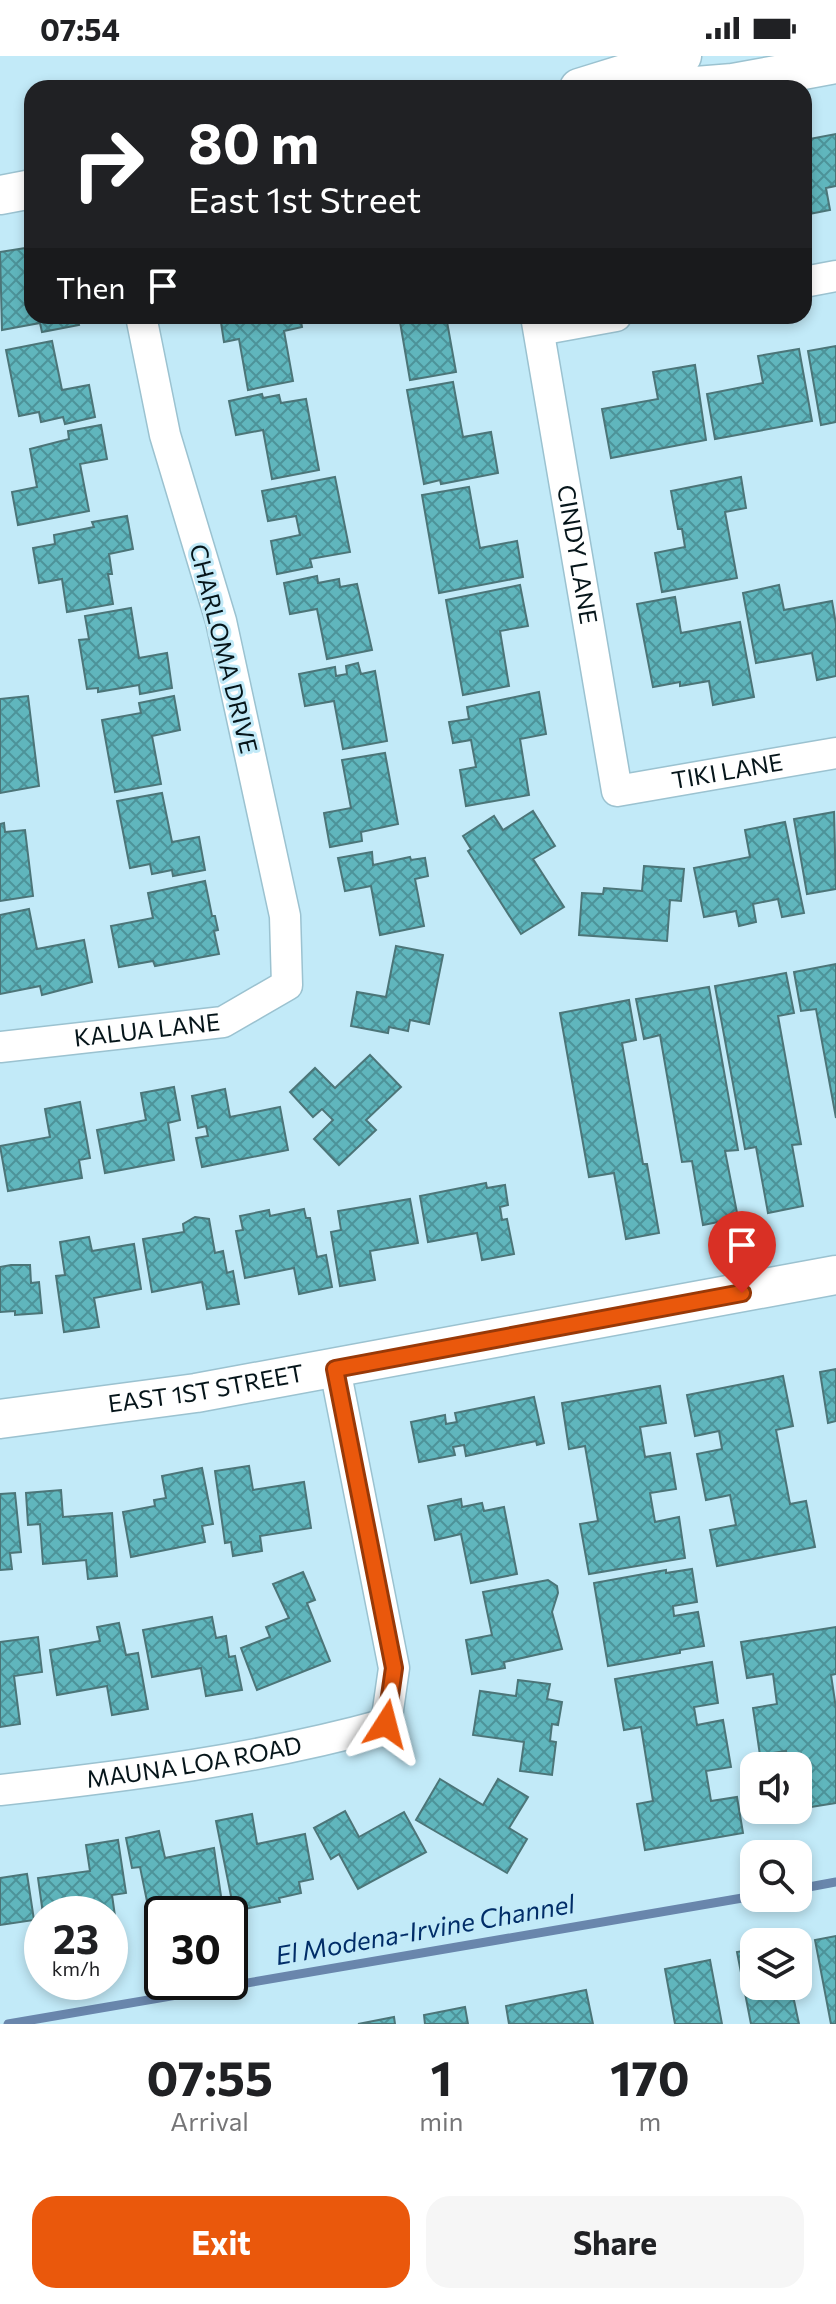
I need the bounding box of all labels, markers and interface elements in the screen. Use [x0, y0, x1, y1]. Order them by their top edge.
text: 07:54 [40, 10, 120, 47]
text: 80 m [188, 107, 319, 176]
icon: right [56, 112, 160, 216]
text: East 1st Street [188, 176, 421, 220]
icon: arrive [141, 264, 185, 308]
text: Then [56, 268, 125, 305]
street label: CINDY LANE [552, 482, 604, 626]
street label: CHARLOMA DRIVE [184, 541, 265, 756]
street label: TIKI LANE [669, 746, 785, 794]
street label: KALUA LANE [72, 1006, 221, 1052]
pin [708, 1211, 776, 1293]
icon: arrive [720, 1223, 764, 1267]
street label: EAST 1ST STREET [106, 1357, 306, 1418]
position arrow [344, 1682, 428, 1766]
street label: MAUNA LOA ROAD [84, 1729, 304, 1793]
map controls [740, 1752, 812, 2000]
button: sound [740, 1752, 812, 1824]
button: search [740, 1840, 812, 1912]
water label: El Modena-Irvine Channel [273, 1887, 578, 1970]
speed limit sign: 30 [144, 1896, 248, 2000]
text: 23 [53, 1913, 99, 1962]
button: layers [740, 1928, 812, 2000]
text: km/h [52, 1956, 100, 1980]
text: 07:55 [146, 2047, 273, 2106]
text: 1 [431, 2047, 452, 2106]
text: 170 [610, 2047, 690, 2106]
text: Arrival [170, 2105, 249, 2136]
text: min [419, 2105, 464, 2136]
text: m [638, 2105, 661, 2136]
button: Exit [32, 2196, 410, 2288]
button: Share [426, 2196, 804, 2288]

